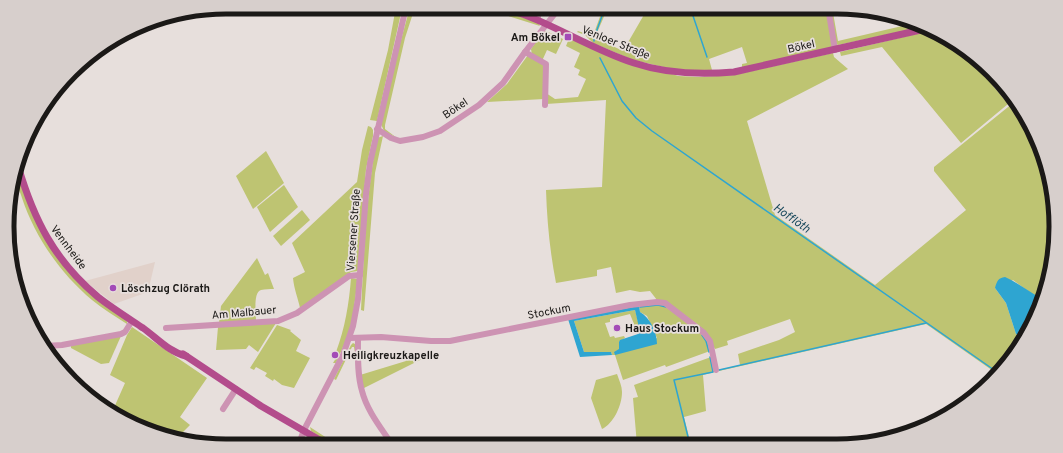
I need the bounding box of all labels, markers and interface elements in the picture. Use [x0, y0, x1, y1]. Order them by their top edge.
street label: Venloer Straße [579, 23, 652, 63]
place label: Am Bökel [511, 31, 560, 45]
marker: Am Bökel [563, 32, 573, 42]
street label: Bökel [786, 37, 816, 57]
street label: Bökel [440, 95, 471, 122]
street label: Viersener Straße [344, 188, 364, 272]
water label: Hofflöth [770, 200, 814, 238]
street label: Vennheide [47, 223, 89, 273]
place label: Löschzug Clörath [121, 282, 210, 296]
marker: Löschzug Clörath [108, 283, 118, 293]
street label: Stockum [526, 301, 572, 323]
street label: Am Malbauer [211, 303, 278, 323]
place label: Haus Stockum [625, 322, 699, 336]
marker: Haus Stockum [612, 323, 622, 333]
place label: Heiligkreuzkapelle [343, 349, 439, 363]
marker: Heiligkreuzkapelle [330, 350, 340, 360]

